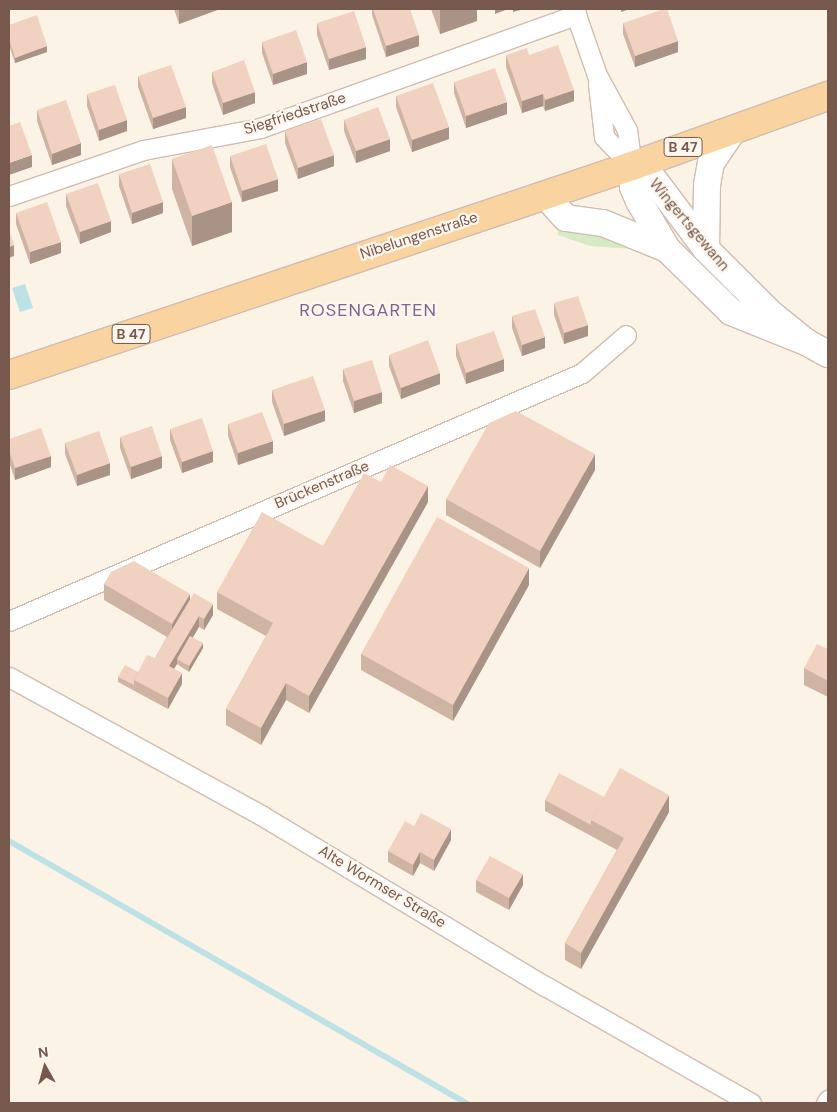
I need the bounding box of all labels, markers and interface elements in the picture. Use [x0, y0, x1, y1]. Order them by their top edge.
street label: Siegfriedstraße [242, 89, 348, 139]
road number: B 47 [663, 136, 703, 158]
street label: Wingertsgewann [645, 175, 733, 275]
street label: Nibelungenstraße [358, 208, 480, 264]
district label: ROSENGARTEN [298, 299, 438, 321]
road number: B 47 [111, 322, 151, 346]
street label: Brückenstraße [272, 457, 372, 513]
street label: Alte Wormser Straße [315, 842, 449, 932]
north arrow [20, 1042, 70, 1092]
text: N [37, 1043, 49, 1062]

